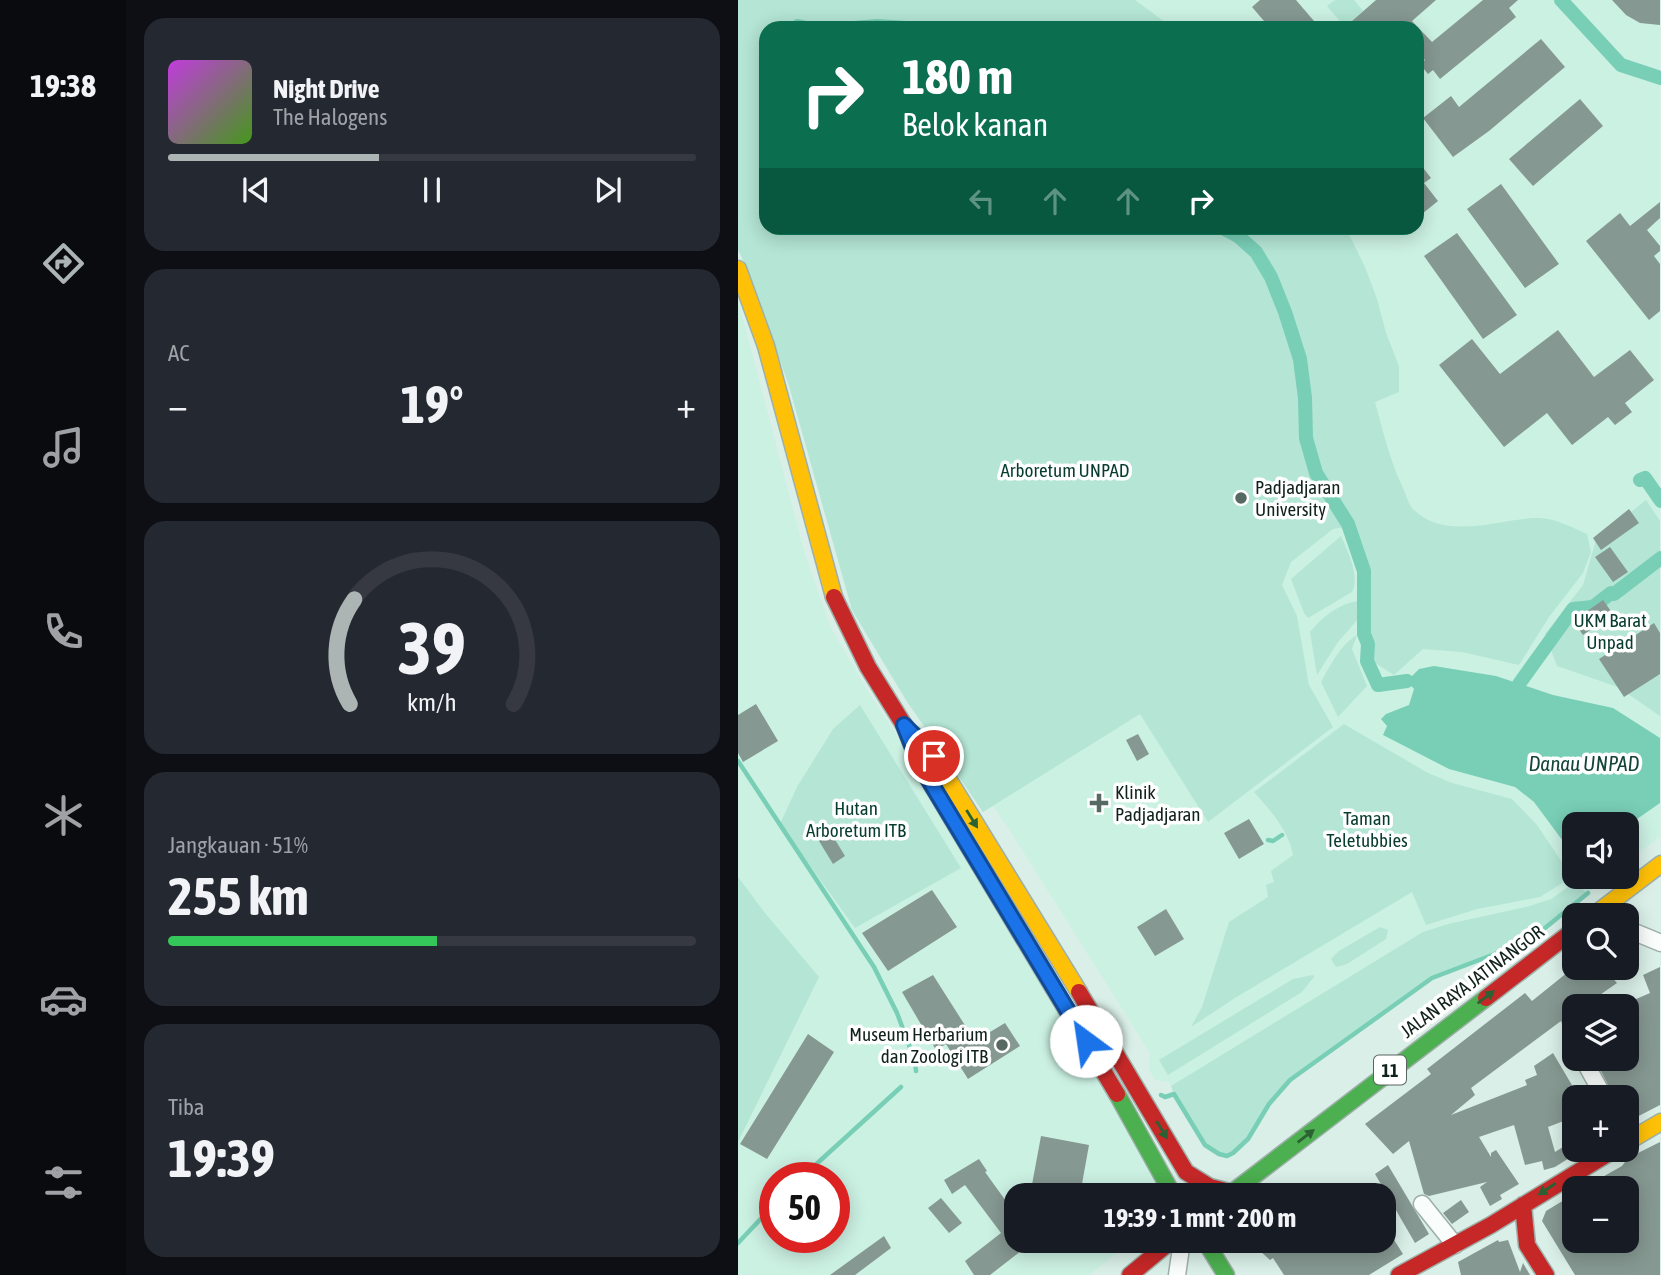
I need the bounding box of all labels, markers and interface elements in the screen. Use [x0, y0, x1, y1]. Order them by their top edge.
text: 180 m [902, 48, 1013, 104]
icon: right [787, 49, 878, 140]
text: 19:38 [30, 67, 96, 104]
text: Night Drive [273, 74, 380, 104]
text: The Halogens [273, 104, 387, 130]
text: Belok kanan [902, 106, 1048, 143]
icon: previous [237, 171, 275, 209]
icon: pause [413, 171, 451, 209]
icon: next [589, 171, 627, 209]
icon: left [963, 182, 1001, 220]
icon: ahead [1036, 182, 1074, 220]
icon: ahead [1109, 182, 1147, 220]
icon: right [1182, 182, 1220, 220]
icon: directions [39, 239, 88, 288]
text: AC [168, 340, 190, 366]
text: 19° [400, 374, 464, 434]
text: − [168, 383, 188, 426]
text: + [676, 383, 696, 426]
icon: music [39, 423, 88, 472]
park label: Arboretum UNPAD [1001, 459, 1129, 481]
place label: Padjadjaran University [1255, 476, 1340, 520]
marker: Padjadjaran University [1233, 490, 1249, 506]
text: 39 [398, 606, 466, 689]
icon: phone [39, 607, 88, 656]
park label: UKM Barat Unpad [1573, 609, 1647, 653]
text: km/h [407, 687, 457, 715]
pin [904, 726, 964, 786]
icon: arrive [915, 737, 953, 775]
water label: Danau UNPAD [1529, 751, 1640, 775]
place label: Klinik Padjadjaran [1115, 781, 1200, 825]
icon: climate [39, 791, 88, 840]
marker: Klinik Padjadjaran [1089, 793, 1109, 813]
park label: Hutan Arboretum ITB [806, 797, 906, 841]
park label: Taman Teletubbies [1326, 807, 1408, 851]
one-way arrow [966, 809, 979, 829]
map controls [1562, 812, 1639, 1253]
button: sound [1562, 812, 1639, 889]
text: Jangkauan · 51% [168, 832, 308, 858]
text: 255 km [168, 866, 309, 926]
button: search [1562, 903, 1639, 980]
street label: JALAN RAYA JATINANGOR [1396, 920, 1548, 1042]
icon: car [39, 975, 88, 1024]
one-way arrow [1476, 989, 1494, 1004]
button: layers [1562, 994, 1639, 1071]
position arrow [1049, 1004, 1123, 1078]
place label: Museum Herbarium dan Zoologi ITB [849, 1023, 988, 1067]
marker: Museum Herbarium dan Zoologi ITB [994, 1037, 1010, 1053]
road number: 11 [1374, 1056, 1406, 1084]
button: + [1562, 1085, 1639, 1162]
text: Tiba [168, 1094, 205, 1120]
one-way arrow [1155, 1121, 1168, 1140]
text: 19:39 [168, 1128, 275, 1188]
one-way arrow [1297, 1130, 1315, 1144]
icon: filters [39, 1158, 88, 1207]
speed limit sign: 50 [759, 1162, 850, 1253]
button: − [1562, 1176, 1639, 1253]
one-way arrow [1537, 1183, 1556, 1196]
text: 19:39 · 1 mnt · 200 m [1104, 1203, 1296, 1233]

